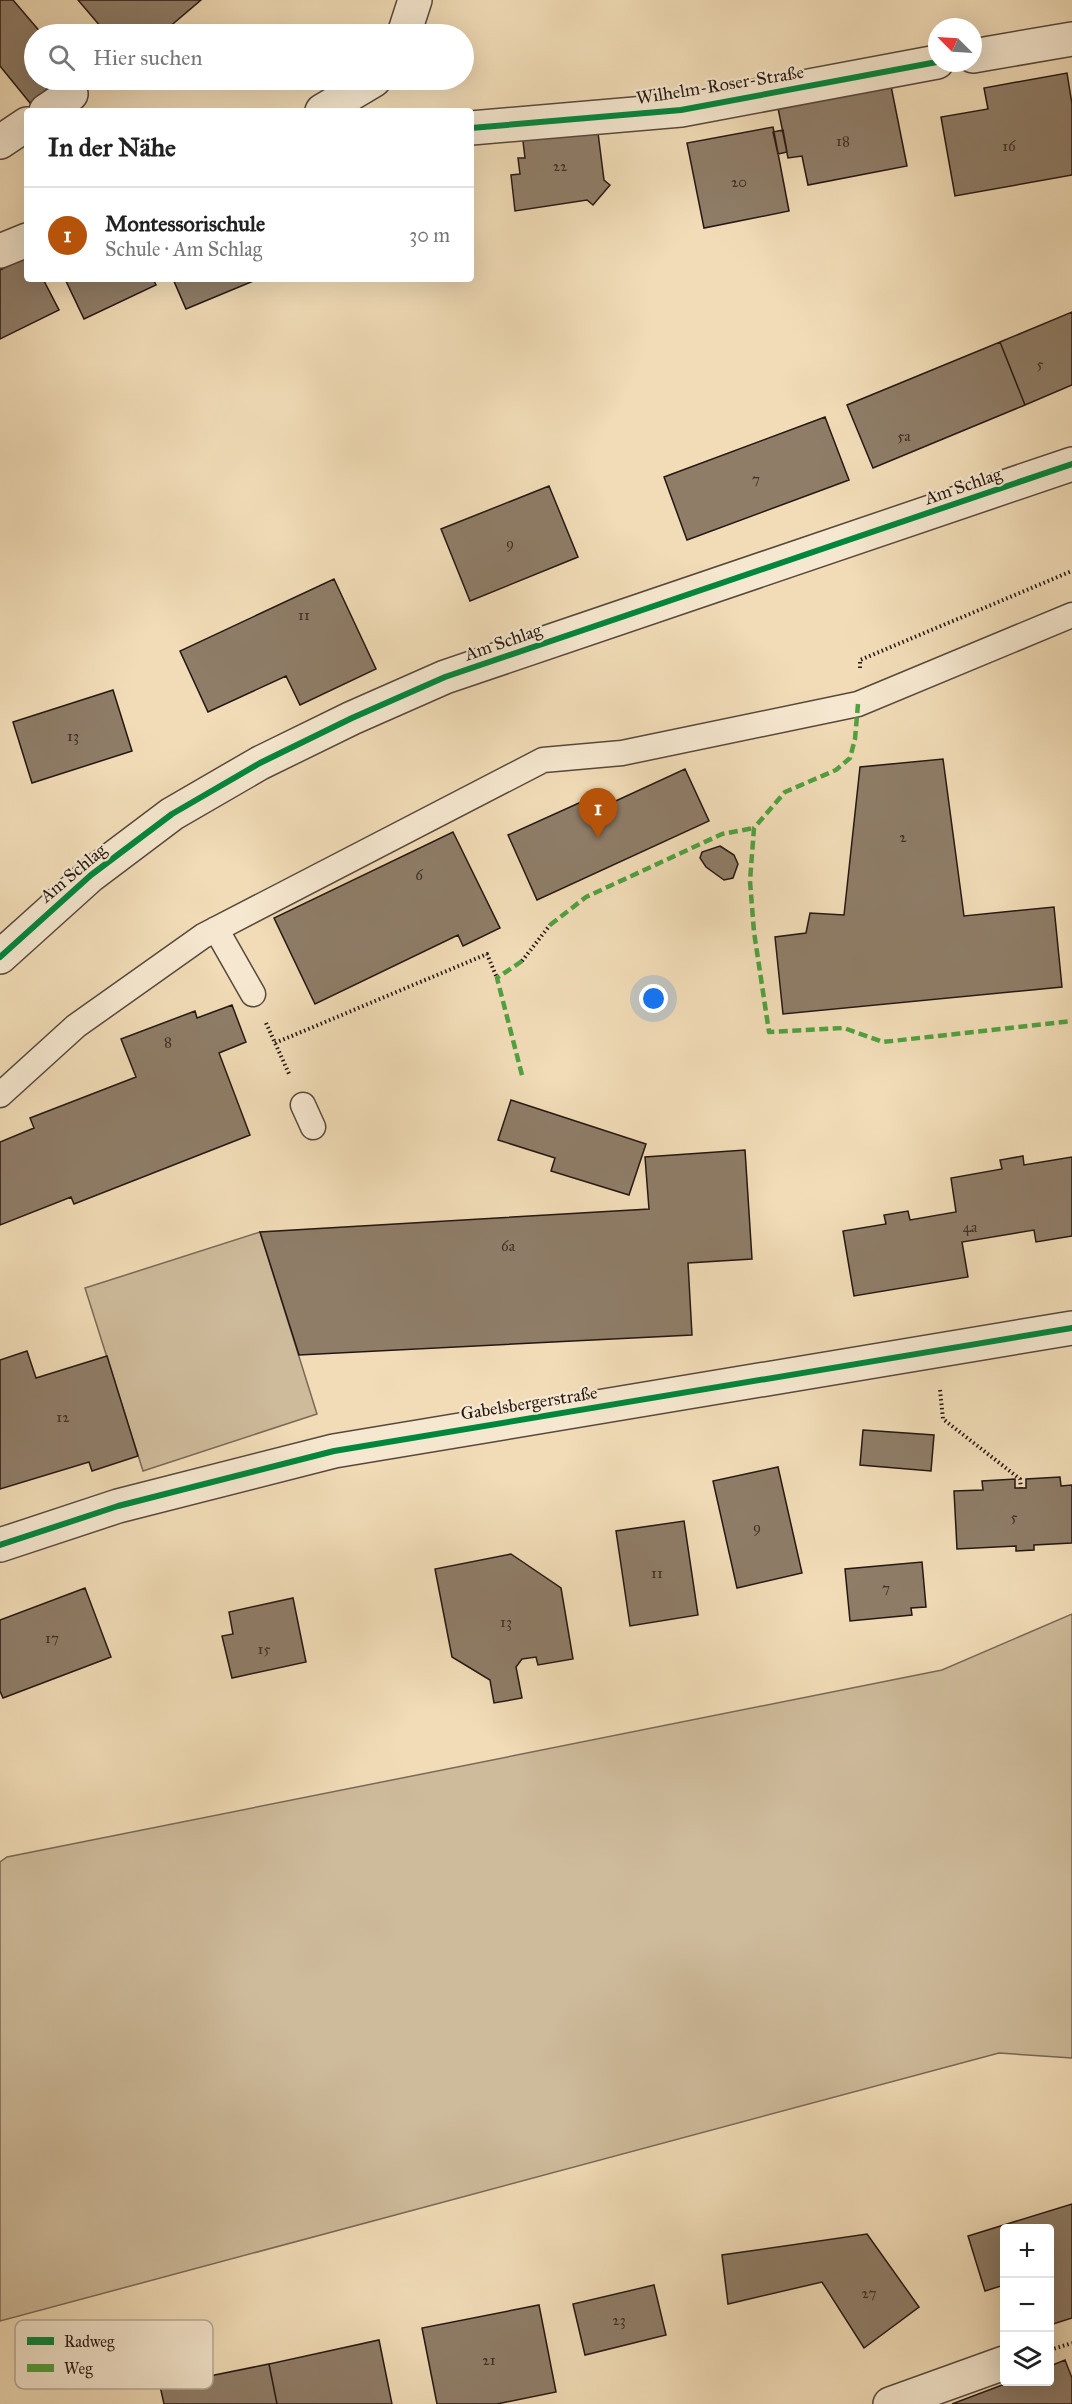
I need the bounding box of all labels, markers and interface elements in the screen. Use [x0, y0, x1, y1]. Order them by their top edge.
north arrow [928, 18, 982, 72]
search box [24, 24, 474, 90]
icon: search [45, 41, 78, 74]
text: Hier suchen [93, 44, 202, 71]
street label: Wilhelm-Roser-Straße [635, 61, 805, 109]
text: In der Nähe [48, 131, 176, 163]
house number: 18 [836, 132, 850, 150]
house number: 16 [1002, 137, 1017, 155]
house number: 22 [553, 157, 568, 175]
house number: 20 [731, 173, 747, 191]
text: Montessorischule [105, 210, 265, 237]
text: 1 [64, 223, 71, 247]
text: 30 m [409, 223, 450, 247]
text: Schule · Am Schlag [105, 237, 262, 261]
house number: 5 [1037, 355, 1044, 373]
house number: 5a [897, 427, 911, 445]
street label: Am Schlag [921, 462, 1005, 511]
house number: 7 [752, 470, 760, 488]
house number: 9 [506, 534, 514, 552]
house number: 11 [298, 606, 310, 624]
street label: Am Schlag [461, 618, 545, 667]
house number: 13 [67, 727, 79, 745]
pin: 1 [578, 788, 618, 838]
house number: 2 [899, 828, 907, 846]
street label: Am Schlag [35, 838, 112, 909]
house number: 6 [415, 866, 424, 884]
your location [639, 984, 668, 1013]
house number: 8 [164, 1033, 172, 1051]
house number: 4a [963, 1218, 978, 1236]
house number: 6a [501, 1237, 516, 1255]
street label: Gabelsbergerstraße [459, 1381, 599, 1426]
house number: 12 [56, 1408, 70, 1426]
house number: 5 [1011, 1508, 1018, 1526]
house number: 9 [753, 1518, 761, 1536]
house number: 11 [651, 1564, 663, 1582]
house number: 7 [882, 1579, 890, 1597]
house number: 13 [500, 1613, 512, 1631]
house number: 17 [45, 1629, 59, 1647]
house number: 15 [258, 1640, 270, 1658]
map controls [1000, 2224, 1054, 2386]
button: + [1000, 2224, 1054, 2278]
button: − [1000, 2278, 1054, 2332]
house number: 27 [862, 2284, 877, 2302]
house number: 23 [612, 2311, 626, 2329]
legend [15, 2320, 213, 2389]
text: Radweg [64, 2332, 115, 2352]
button: layers [1000, 2332, 1054, 2386]
house number: 21 [482, 2351, 496, 2369]
text: Weg [64, 2359, 93, 2379]

